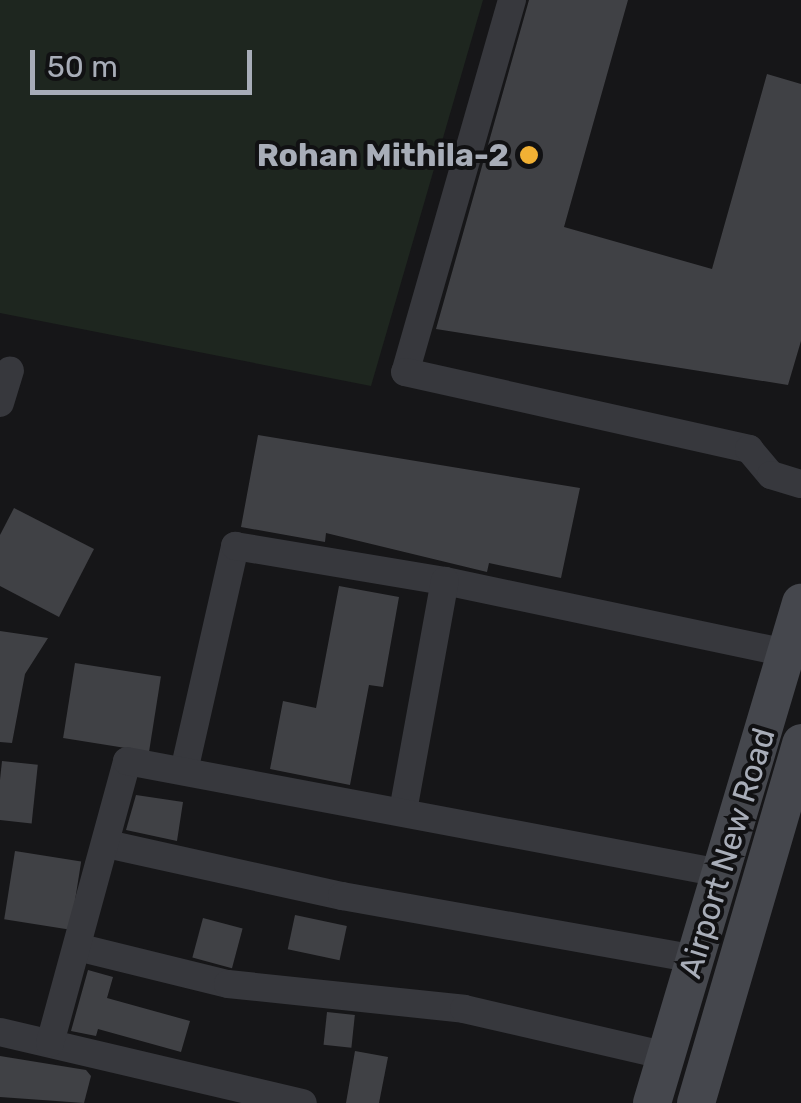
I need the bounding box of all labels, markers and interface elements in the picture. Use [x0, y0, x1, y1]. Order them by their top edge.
scale bar [35, 30, 258, 92]
text: 50 m [47, 49, 118, 85]
place label: Rohan Mithila-2 [257, 136, 509, 174]
marker: Rohan Mithila-2 [518, 144, 540, 166]
street label: Airport New Road [671, 723, 783, 983]

